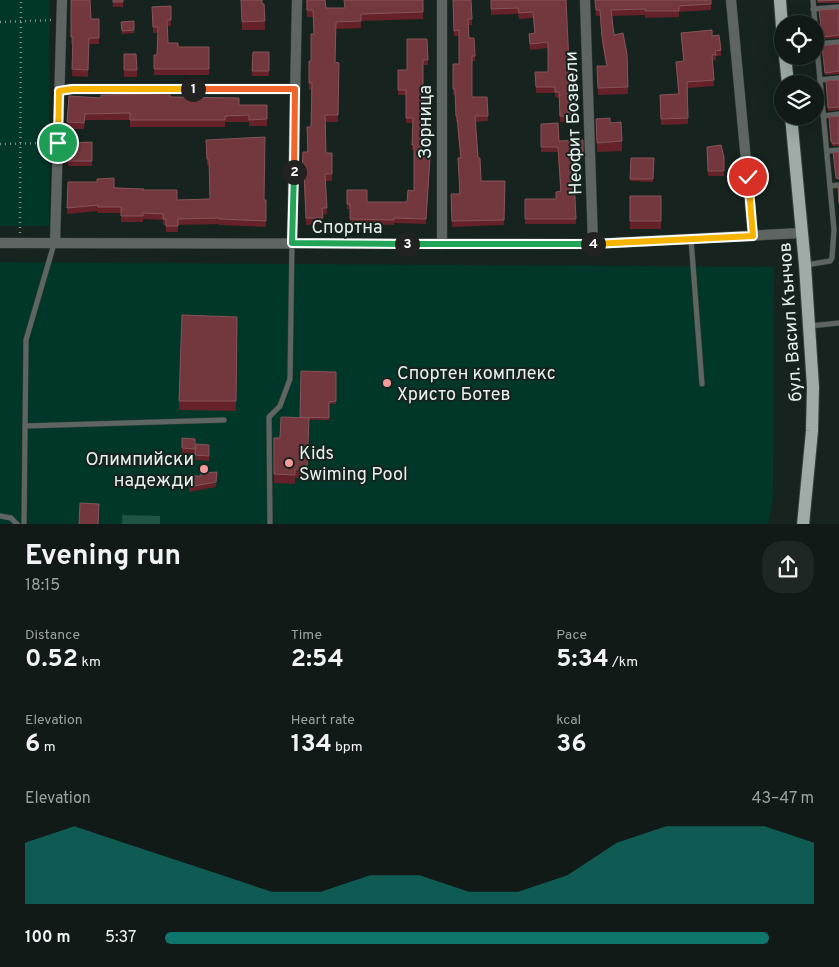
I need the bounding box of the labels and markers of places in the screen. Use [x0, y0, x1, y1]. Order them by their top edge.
pin: 1 [180, 76, 206, 102]
pin [37, 122, 79, 164]
pin [727, 156, 769, 198]
pin: 2 [282, 160, 306, 184]
pin: 3 [394, 232, 420, 256]
pin: 4 [580, 232, 606, 256]
place label: Спортен комплекс Христо Ботев [397, 363, 556, 407]
marker: Спортен комплекс Христо Ботев [381, 377, 393, 389]
place label: Kids Swiming Pool [299, 443, 408, 487]
place label: Олимпийски надежди [85, 449, 194, 493]
marker: Kids Swiming Pool [283, 457, 295, 469]
marker: Олимпийски надежди [198, 463, 210, 475]

